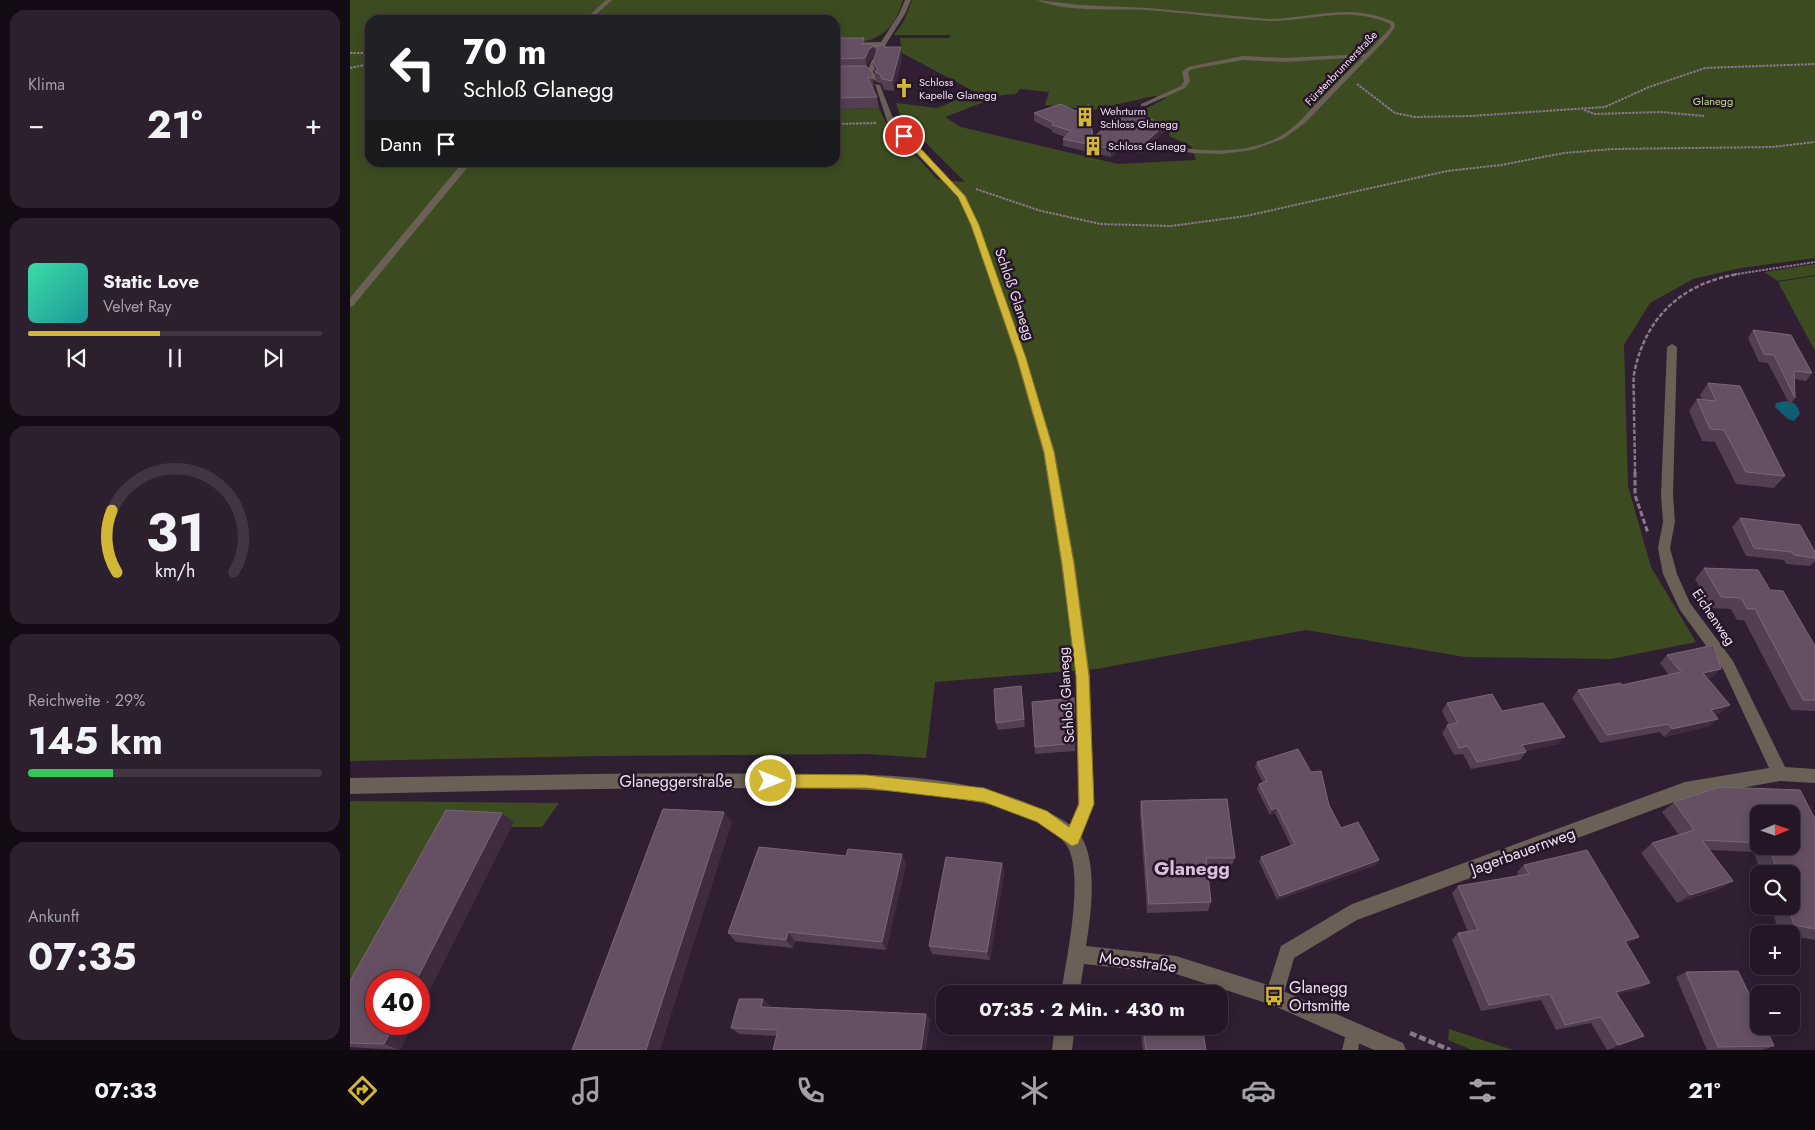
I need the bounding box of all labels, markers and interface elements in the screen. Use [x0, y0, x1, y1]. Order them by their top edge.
text: 70 m [463, 27, 546, 77]
street label: Fürstenbrunnerstraße [1301, 27, 1381, 109]
icon: left [380, 35, 445, 100]
text: Klima [28, 73, 65, 96]
text: Schloß Glanegg [463, 73, 614, 105]
place label: Schloss Kapelle Glanegg [919, 74, 997, 103]
church icon: Schloss Kapelle Glanegg [893, 77, 915, 99]
park label: Glanegg [1693, 93, 1733, 109]
text: 21° [147, 97, 202, 152]
place label: Wehrturm Schloss Glanegg [1100, 103, 1178, 132]
text: − [28, 104, 45, 145]
text: + [305, 104, 322, 145]
building icon: Wehrturm Schloss Glanegg [1074, 106, 1096, 128]
pin [883, 115, 925, 157]
icon: arrive [890, 122, 918, 150]
icon: arrive [432, 130, 460, 158]
text: Dann [380, 131, 422, 158]
building icon: Schloss Glanegg [1082, 135, 1104, 157]
place label: Schloss Glanegg [1108, 138, 1186, 154]
street label: Schloß Glanegg [990, 245, 1040, 343]
text: Static Love [103, 268, 199, 295]
text: Velvet Ray [103, 295, 172, 318]
icon: previous [63, 344, 91, 372]
icon: pause [161, 344, 189, 372]
icon: next [259, 344, 287, 372]
text: 31 [146, 495, 204, 571]
text: km/h [155, 558, 195, 584]
street label: Eichenweg [1688, 585, 1740, 649]
street label: Schloß Glanegg [1053, 646, 1079, 744]
text: Reichweite · 29% [28, 689, 145, 712]
text: 145 km [28, 713, 163, 768]
position arrow [744, 754, 796, 806]
street label: Glaneggerstraße [619, 770, 733, 793]
north arrow [1750, 805, 1800, 855]
map controls [1750, 805, 1800, 1035]
street label: Jagerbauernweg [1466, 821, 1578, 881]
district label: Glanegg [1154, 855, 1230, 882]
button: search [1750, 865, 1800, 915]
text: Ankunft [28, 905, 79, 928]
button: + [1750, 925, 1800, 975]
text: 07:35 [28, 929, 136, 984]
street label: Moosstraße [1098, 946, 1178, 978]
speed limit sign: 40 [365, 970, 430, 1035]
place label: Glanegg Ortsmitte [1289, 976, 1350, 1017]
bus stop icon: Glanegg Ortsmitte [1263, 985, 1285, 1007]
button: − [1750, 985, 1800, 1035]
text: 07:35 · 2 Min. · 430 m [979, 996, 1185, 1023]
icon: directions [345, 1073, 380, 1108]
icon: music [569, 1073, 604, 1108]
icon: phone [793, 1073, 828, 1108]
icon: climate [1017, 1073, 1052, 1108]
icon: car [1241, 1073, 1276, 1108]
icon: filters [1465, 1073, 1500, 1108]
text: 07:33 [94, 1074, 157, 1106]
text: 21° [1688, 1074, 1721, 1106]

